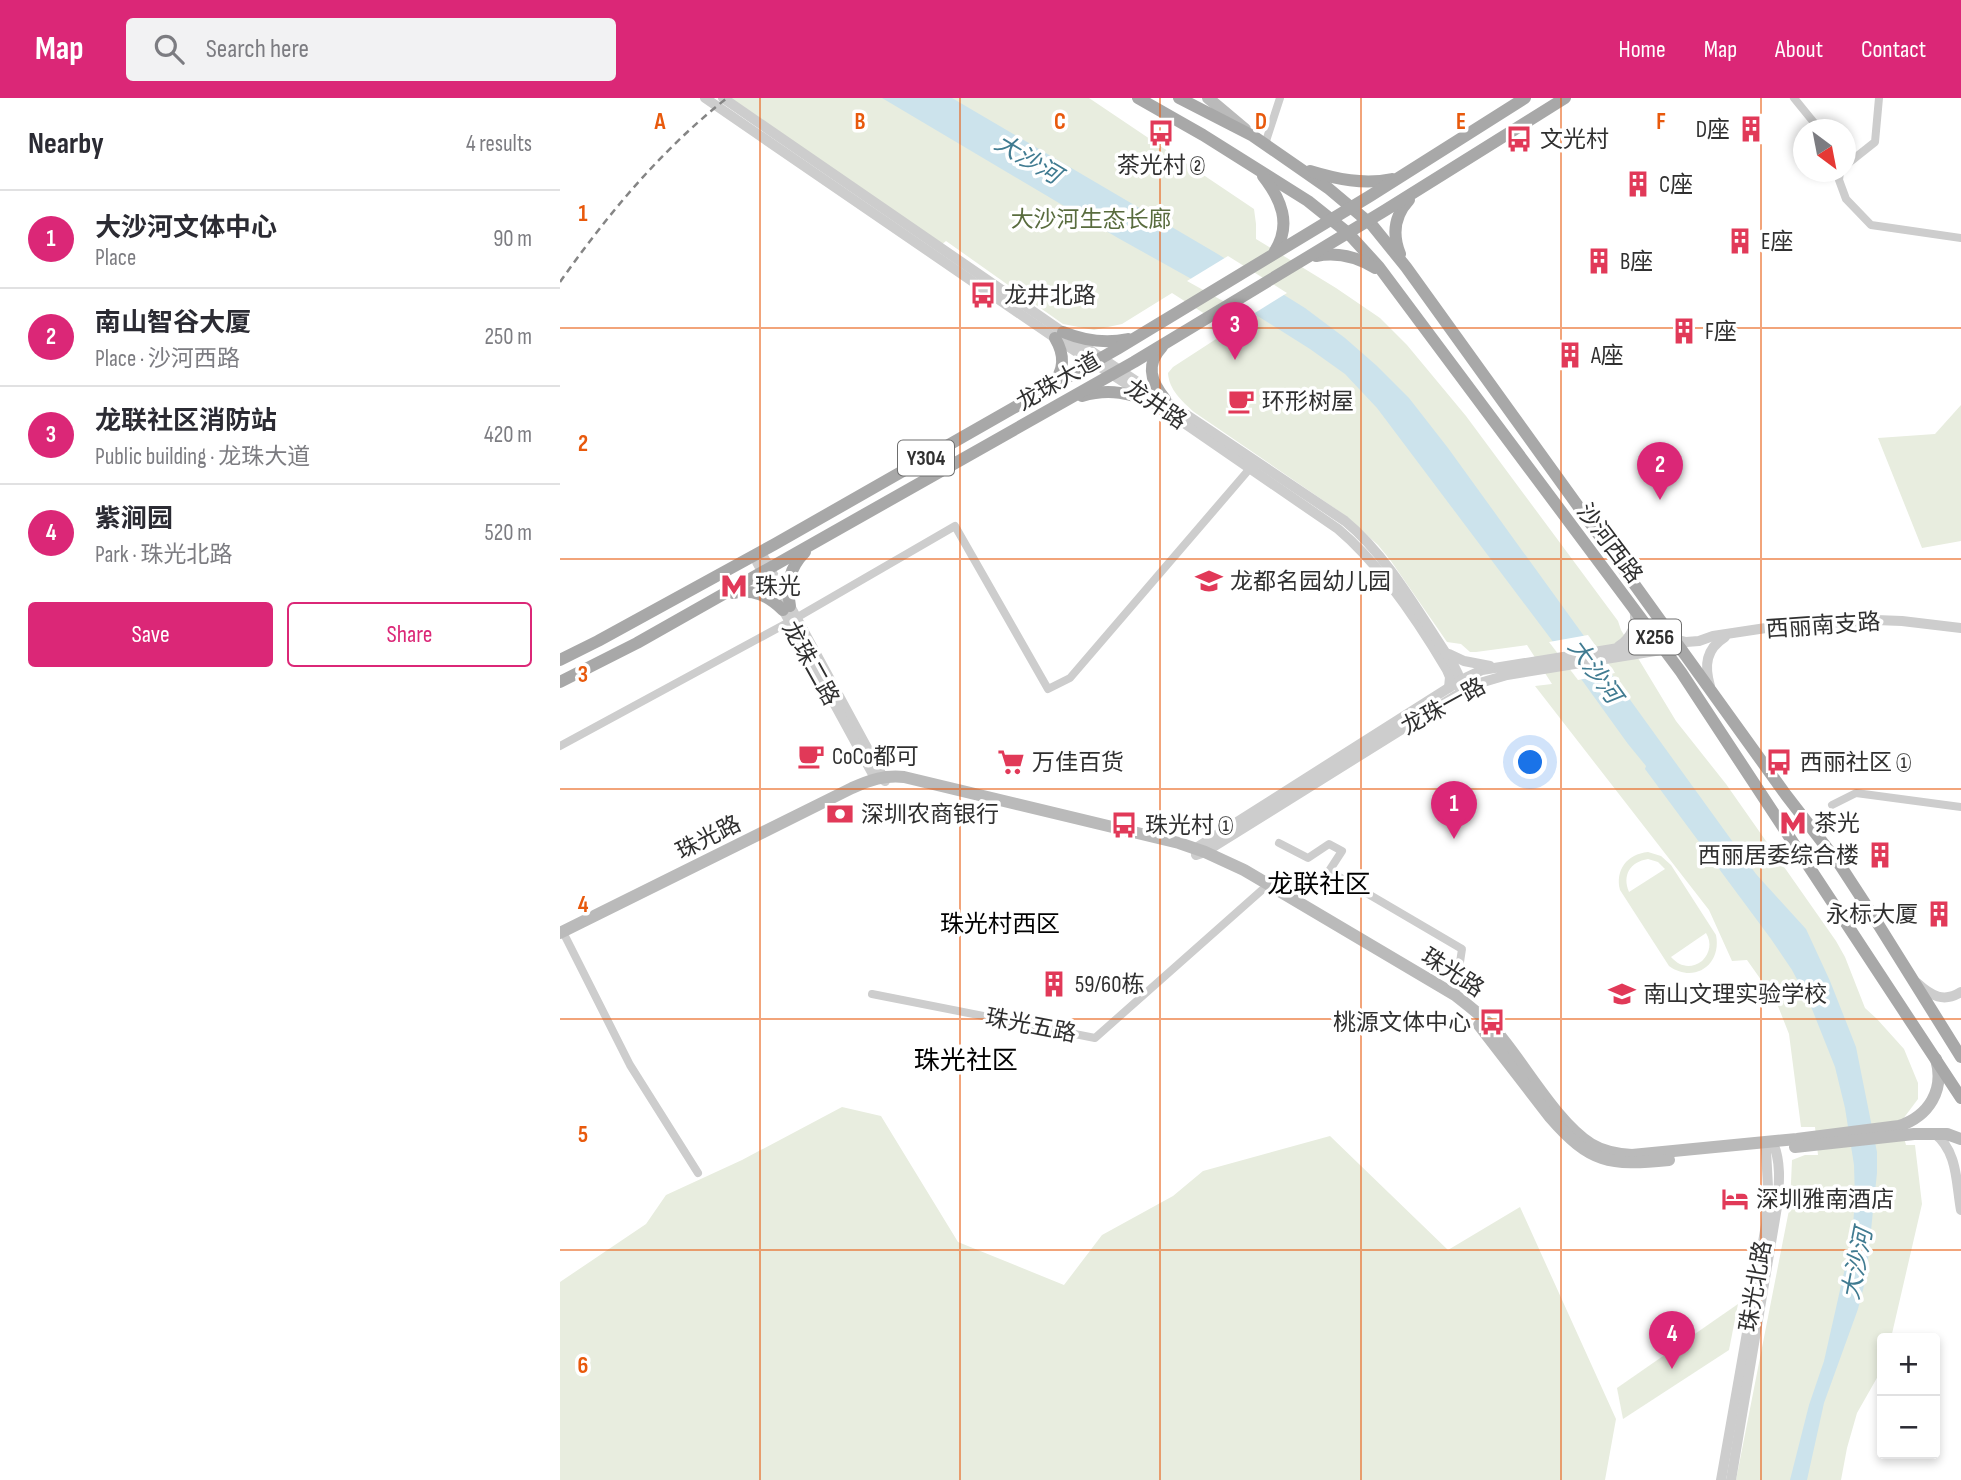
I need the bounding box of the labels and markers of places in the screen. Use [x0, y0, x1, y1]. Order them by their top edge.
building icon: D座 [1736, 114, 1766, 144]
place label: D座 [1696, 116, 1730, 144]
bus stop icon: 茶光村 ② [1146, 118, 1176, 148]
bus stop icon: 文光村 [1504, 124, 1534, 154]
place label: 文光村 [1540, 126, 1609, 154]
place label: 茶光村 ② [1117, 152, 1205, 180]
building icon: C座 [1623, 169, 1653, 199]
place label: C座 [1659, 171, 1693, 199]
building icon: E座 [1725, 226, 1755, 256]
place label: E座 [1761, 228, 1793, 256]
building icon: B座 [1584, 246, 1614, 276]
place label: B座 [1620, 248, 1653, 276]
bus stop icon: 龙井北路 [968, 280, 998, 310]
place label: 龙井北路 [1004, 282, 1096, 310]
pin: 3 [1212, 302, 1258, 360]
building icon: F座 [1669, 316, 1699, 346]
place label: F座 [1705, 318, 1737, 346]
building icon: A座 [1555, 340, 1585, 370]
place label: A座 [1590, 342, 1624, 370]
cafe icon: 环形树屋 [1226, 386, 1256, 416]
place label: 环形树屋 [1262, 388, 1354, 416]
pin: 2 [1637, 442, 1683, 500]
school or university icon: 龙都名园幼儿园 [1194, 566, 1224, 596]
place label: 龙都名园幼儿园 [1230, 568, 1391, 596]
metro station icon: 珠光 [719, 571, 749, 601]
place label: 珠光 [755, 573, 801, 601]
cafe icon: CoCo都可 [796, 741, 826, 771]
place label: CoCo都可 [832, 743, 919, 771]
supermarket icon: 万佳百货 [996, 747, 1026, 777]
bus stop icon: 西丽社区 ① [1764, 747, 1794, 777]
place label: 万佳百货 [1032, 749, 1124, 777]
place label: 西丽社区 ① [1800, 749, 1912, 777]
pin: 1 [1431, 781, 1477, 839]
bank icon: 深圳农商银行 [825, 799, 855, 829]
place label: 深圳农商银行 [861, 801, 999, 829]
metro station icon: 茶光 [1778, 808, 1808, 838]
bus stop icon: 珠光村 ① [1109, 810, 1139, 840]
place label: 茶光 [1814, 810, 1860, 838]
place label: 珠光村 ① [1145, 812, 1234, 840]
building icon: 西丽居委综合楼 [1865, 840, 1895, 870]
place label: 西丽居委综合楼 [1698, 842, 1859, 870]
building icon: 永标大厦 [1924, 899, 1954, 929]
place label: 永标大厦 [1826, 901, 1918, 929]
building icon: 59/60栋 [1039, 969, 1069, 999]
place label: 59/60栋 [1075, 971, 1144, 999]
school or university icon: 南山文理实验学校 [1607, 979, 1637, 1009]
place label: 南山文理实验学校 [1643, 981, 1827, 1009]
bus stop icon: 桃源文体中心 [1477, 1007, 1507, 1037]
place label: 桃源文体中心 [1333, 1009, 1471, 1037]
hotel icon: 深圳雅南酒店 [1720, 1184, 1750, 1214]
place label: 深圳雅南酒店 [1756, 1186, 1894, 1214]
pin: 4 [1649, 1311, 1695, 1369]

